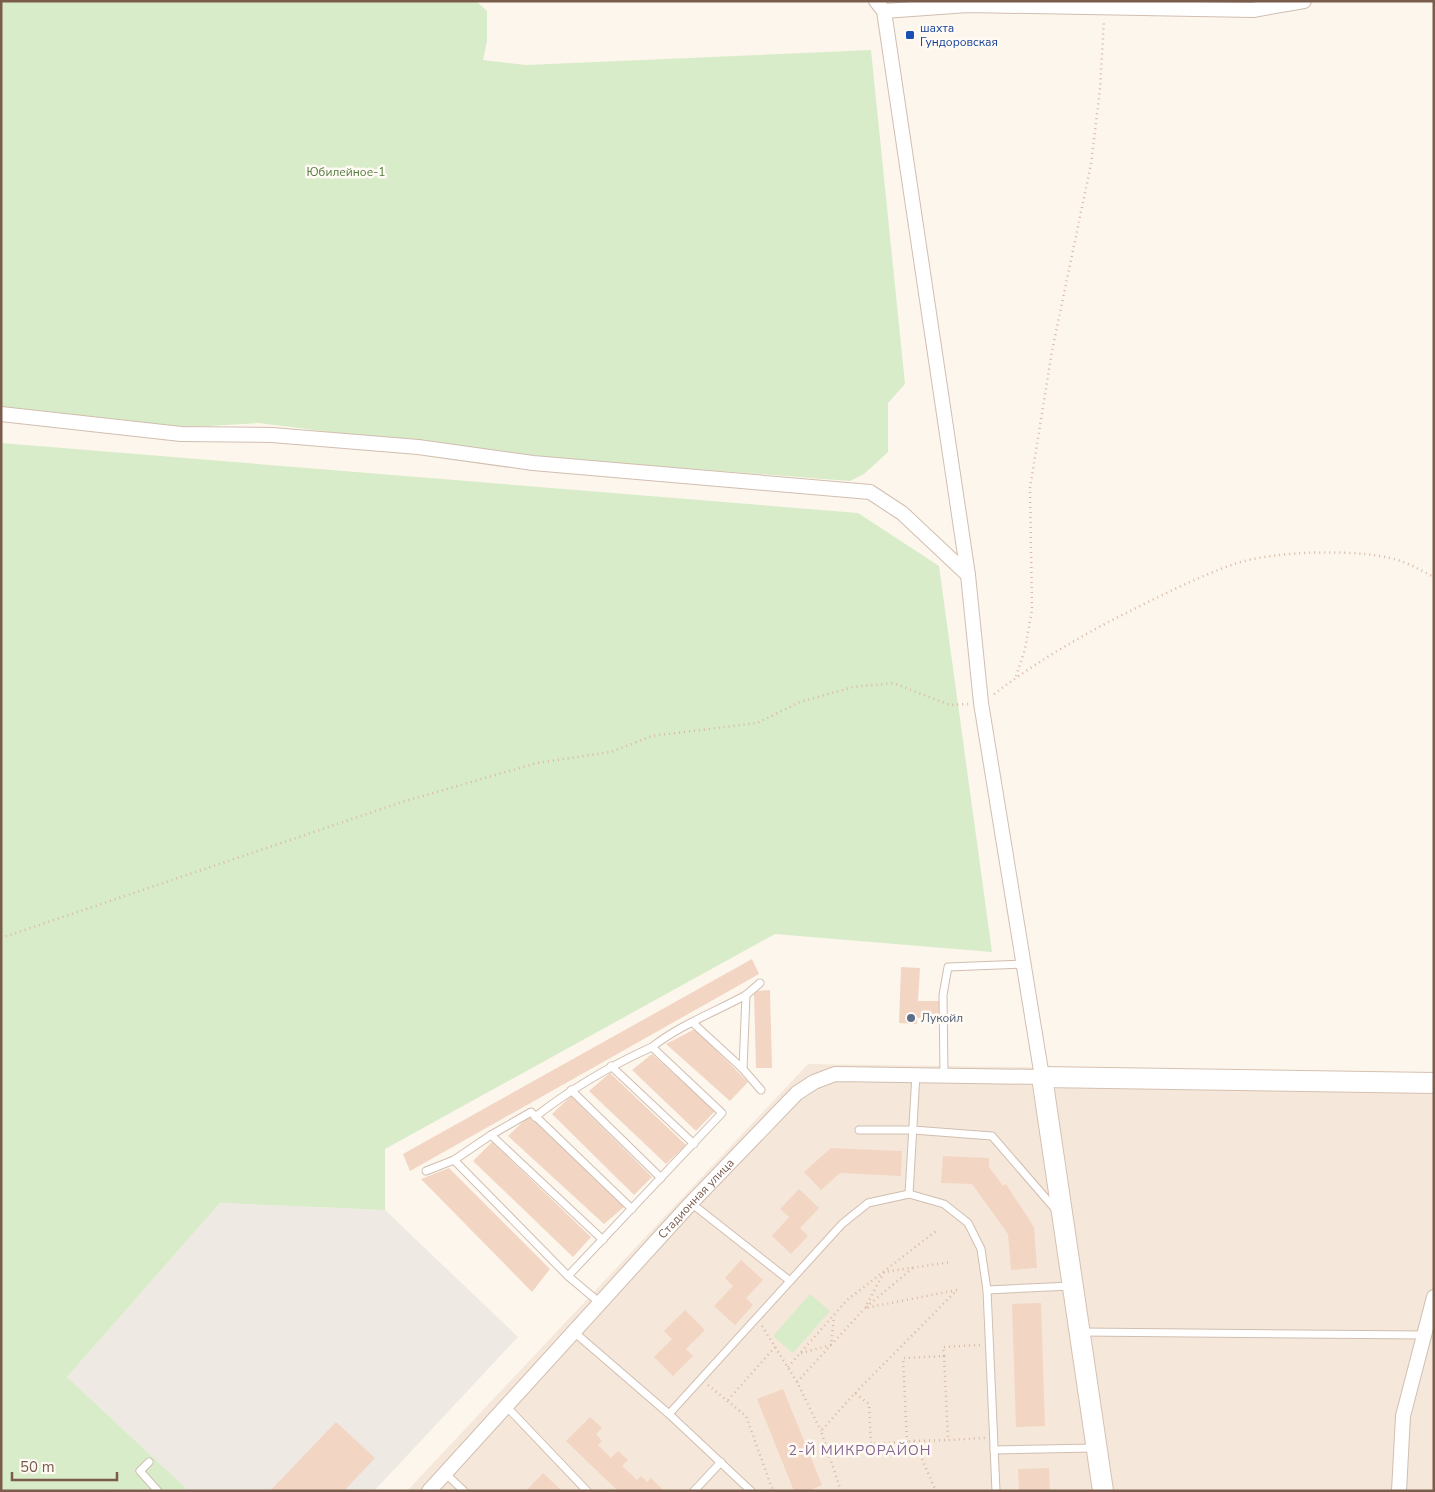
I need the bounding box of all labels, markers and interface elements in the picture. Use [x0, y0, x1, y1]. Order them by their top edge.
place label: шахта Гундоровская [920, 20, 998, 50]
marker: шахта Гундоровская [904, 29, 916, 41]
park label: Юбилейное-1 [306, 164, 386, 180]
place label: Лукойл [921, 1010, 963, 1026]
marker: Лукойл [905, 1012, 917, 1024]
street label: Стадионная улица [654, 1155, 738, 1242]
district label: 2-Й МИКРОРАЙОН [789, 1441, 931, 1460]
scale bar [12, 1450, 118, 1482]
text: 50 m [20, 1457, 55, 1477]

